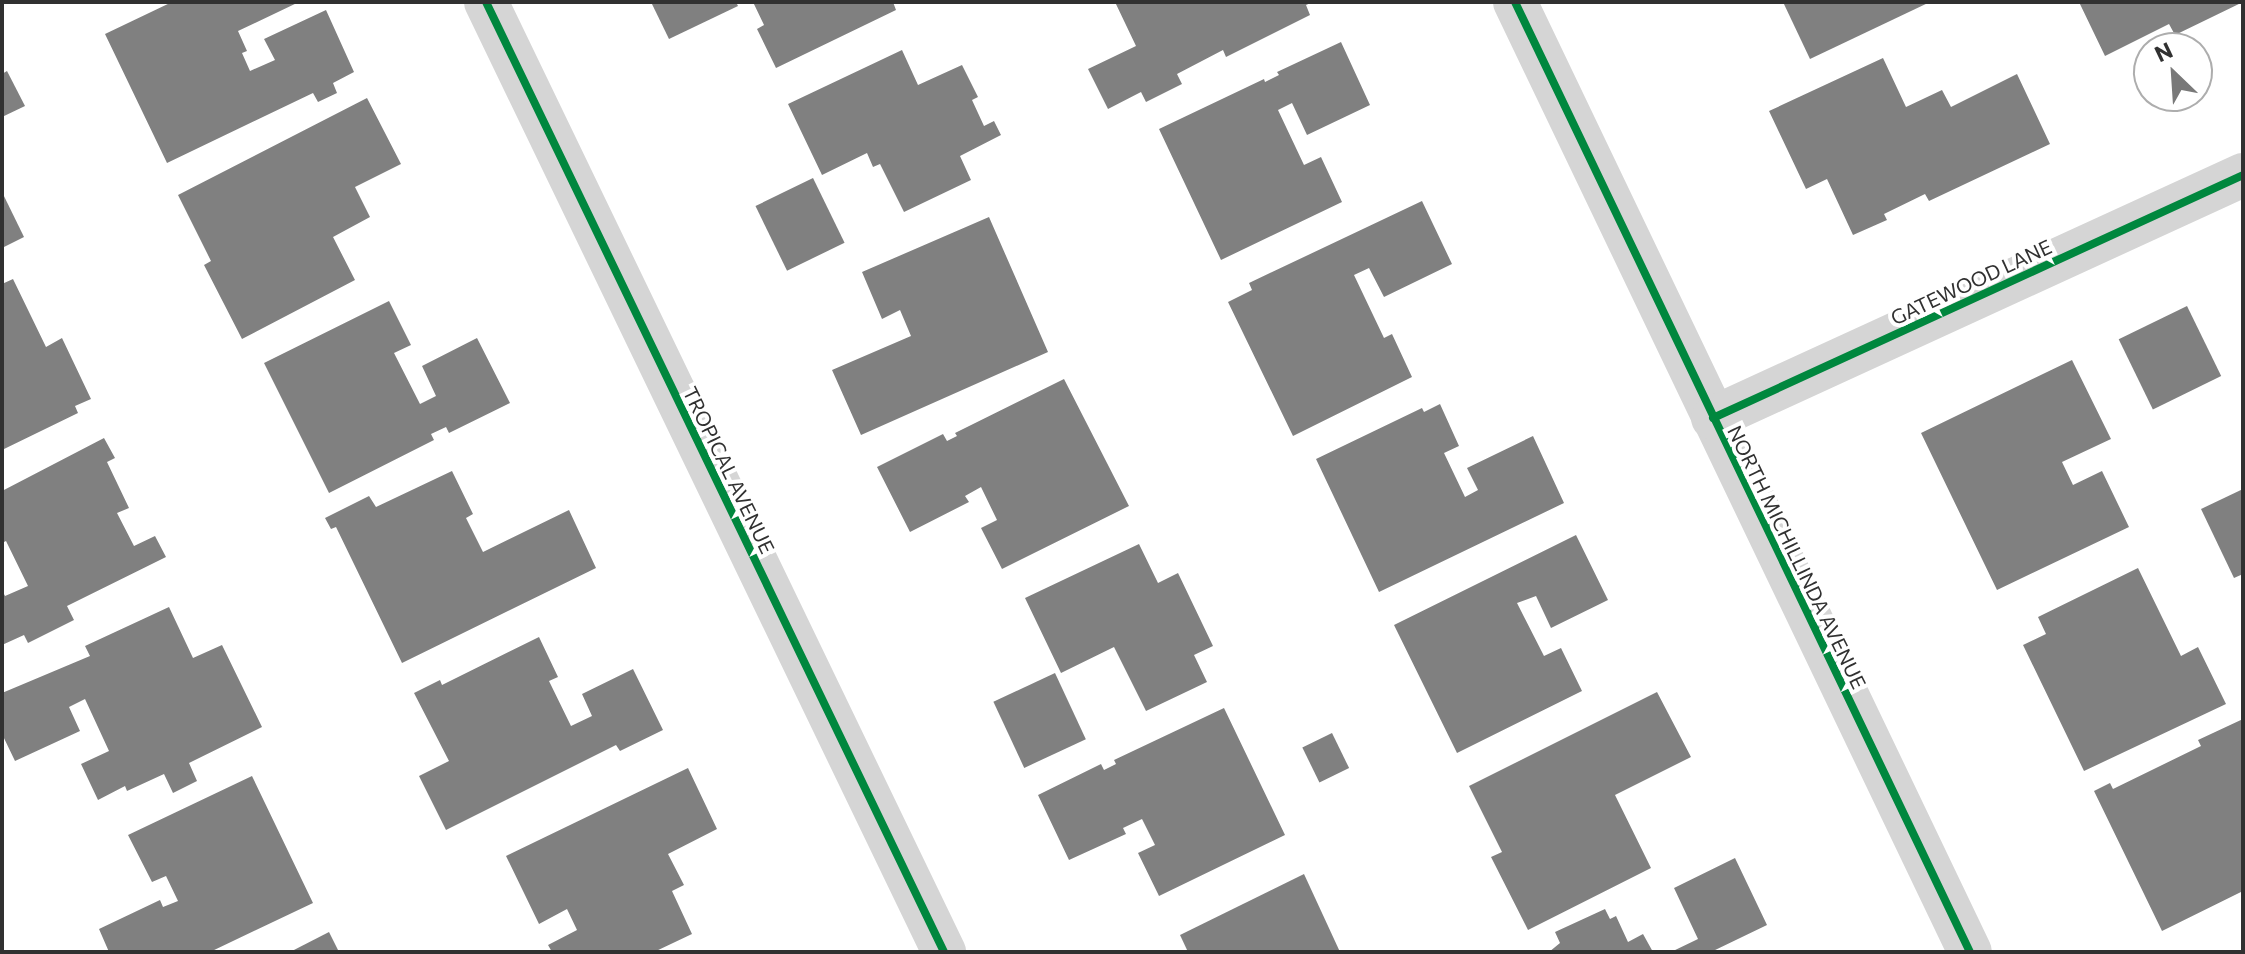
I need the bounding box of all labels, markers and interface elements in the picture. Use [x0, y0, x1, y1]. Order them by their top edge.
north arrow [2133, 32, 2213, 112]
text: N [2150, 36, 2177, 67]
street label: GATEWOOD LANE [1887, 234, 2055, 330]
street label: TROPICAL AVENUE [678, 383, 780, 557]
street label: NORTH MICHILLINDA AVENUE [1723, 421, 1871, 693]

